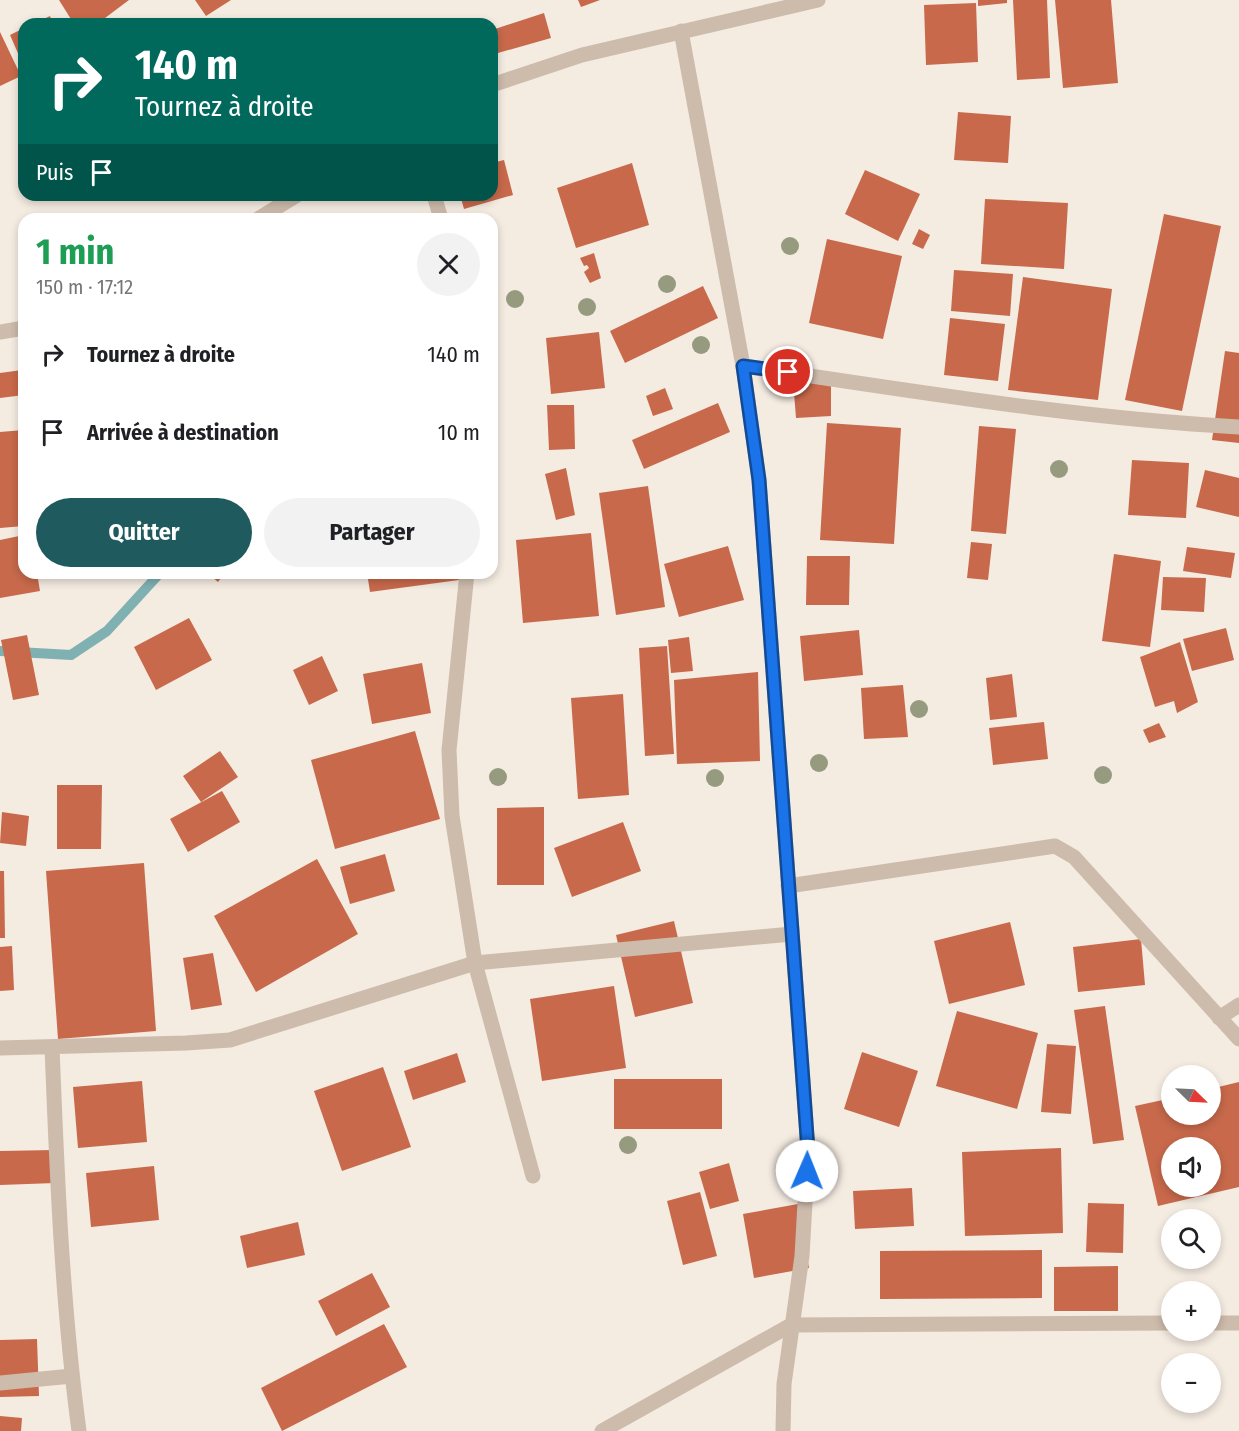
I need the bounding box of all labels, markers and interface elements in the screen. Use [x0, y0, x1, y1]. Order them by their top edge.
text: 140 m [135, 40, 238, 90]
icon: right [36, 42, 114, 120]
text: Tournez à droite [135, 91, 314, 123]
icon: arrive [85, 156, 118, 189]
text: Puis [36, 159, 73, 186]
text: 1 min [36, 230, 114, 274]
button: close [417, 233, 480, 296]
text: 150 m · 17:12 [36, 275, 133, 299]
icon: right [36, 338, 69, 371]
text: Tournez à droite [87, 341, 235, 368]
text: 140 m [427, 341, 480, 368]
pin [762, 346, 813, 397]
icon: arrive [771, 355, 804, 388]
icon: arrive [36, 416, 69, 449]
text: Arrivée à destination [87, 419, 279, 446]
text: 10 m [438, 419, 480, 446]
button: Quitter [36, 498, 252, 567]
button: Partager [264, 498, 480, 567]
north arrow [1161, 1065, 1221, 1125]
map controls [1161, 1065, 1221, 1413]
button: sound [1161, 1137, 1221, 1197]
position arrow [775, 1139, 839, 1203]
button: search [1161, 1209, 1221, 1269]
button: + [1161, 1281, 1221, 1341]
button: − [1161, 1353, 1221, 1413]

